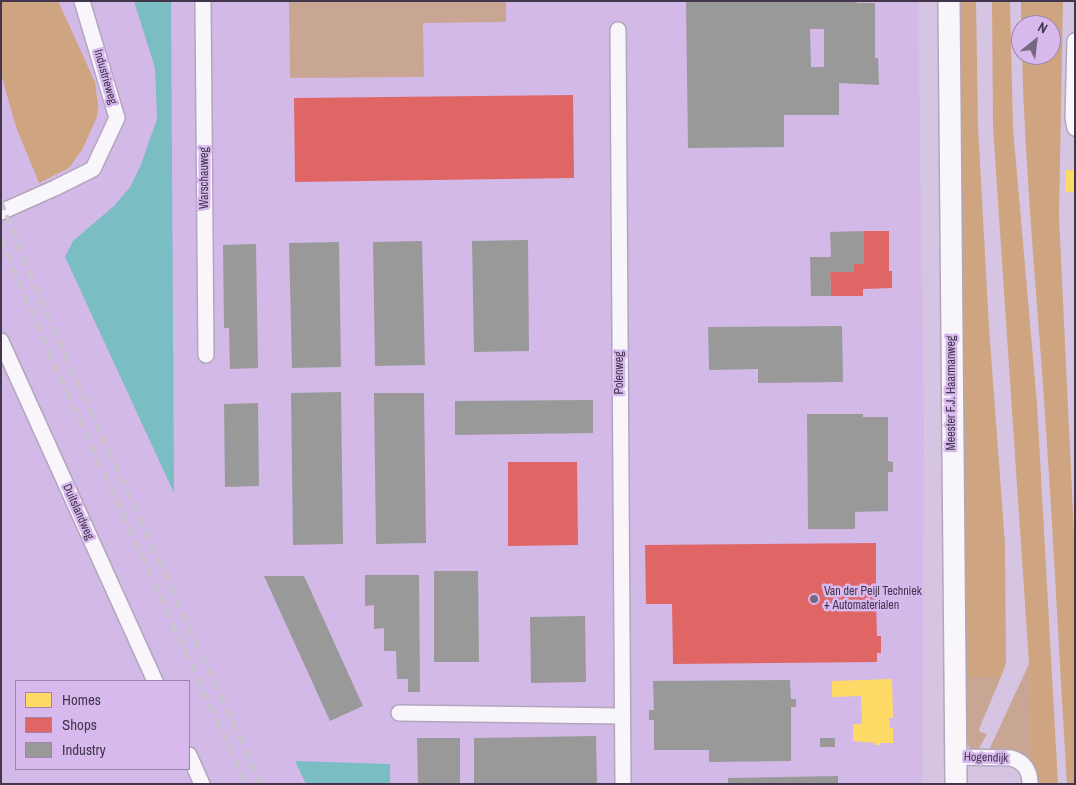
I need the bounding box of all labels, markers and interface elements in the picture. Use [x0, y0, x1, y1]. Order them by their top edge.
north arrow [1011, 15, 1061, 65]
text: N [1035, 18, 1051, 38]
street label: Industrieweg [90, 48, 120, 106]
street label: Warschauweg [198, 147, 212, 209]
street label: Meester F.J. Haarmanweg [945, 336, 959, 450]
street label: Polenweg [613, 351, 627, 395]
street label: Duitslandweg [59, 482, 97, 542]
place label: Van der Peijl Techniek + Automaterialen [824, 585, 922, 613]
marker: Van der Peijl Techniek + Automaterialen [808, 593, 820, 605]
legend [15, 680, 190, 770]
text: Homes [62, 689, 101, 710]
text: Shops [62, 714, 97, 735]
text: Industry [62, 739, 106, 760]
street label: Hogendijk [964, 750, 1008, 766]

